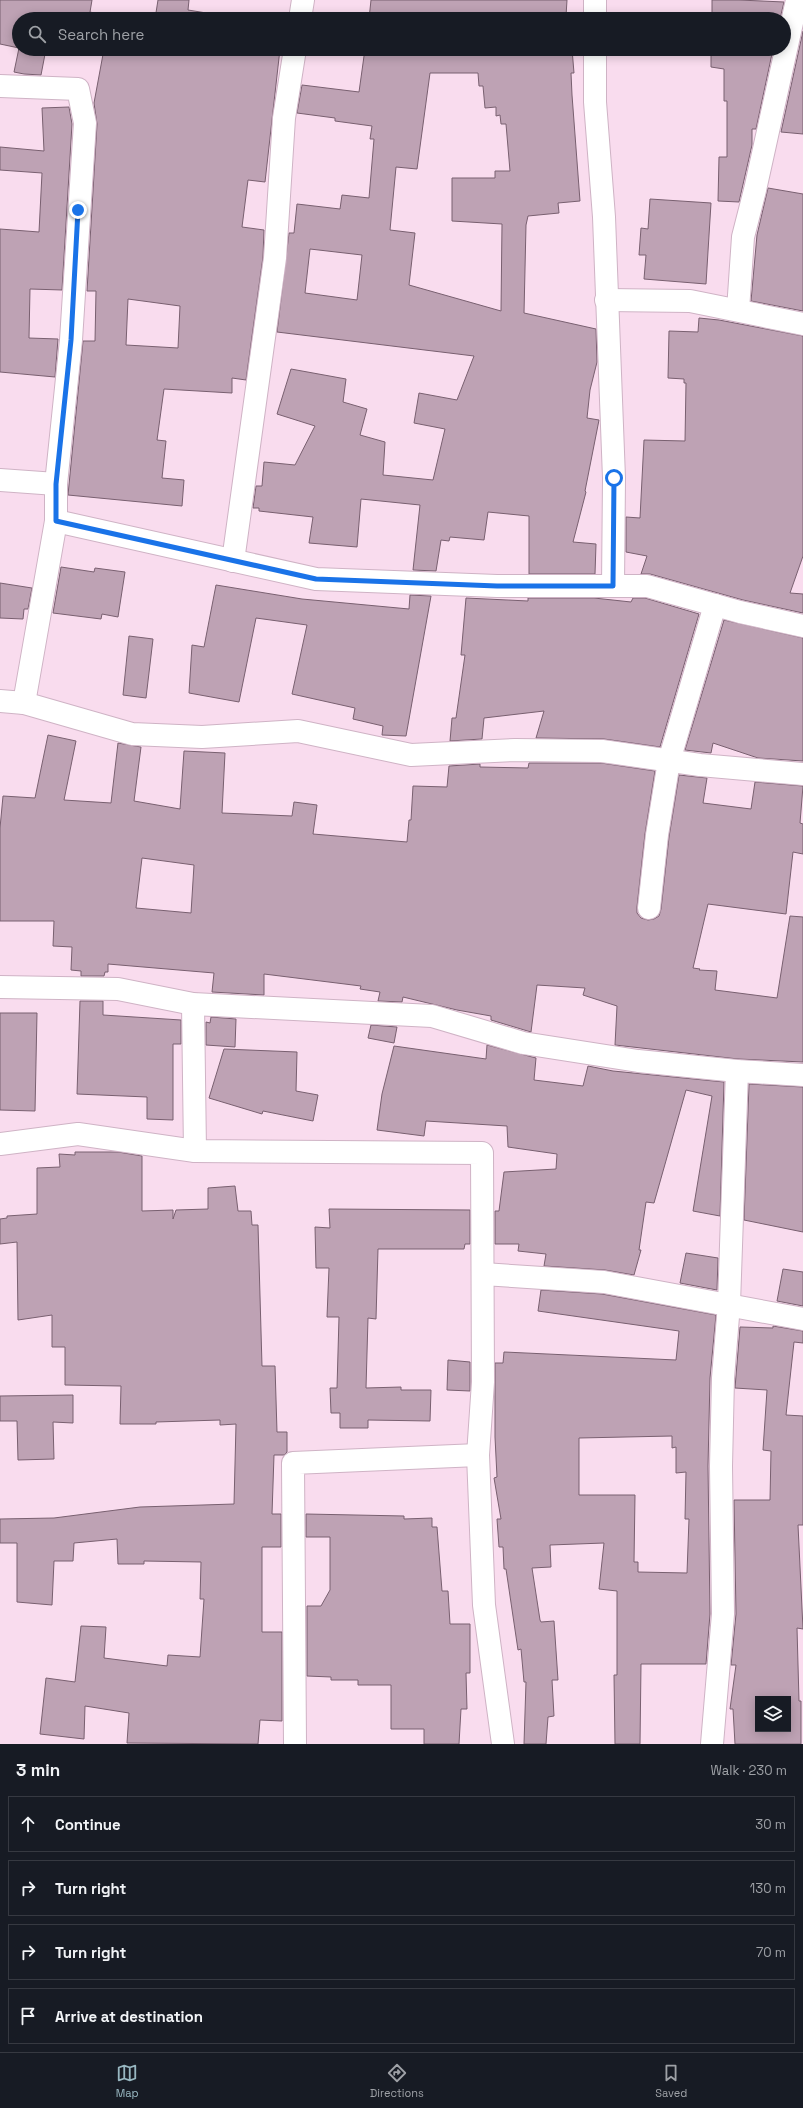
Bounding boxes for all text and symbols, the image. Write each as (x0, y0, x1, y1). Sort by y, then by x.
search box (12, 12, 791, 56)
icon: search (26, 23, 48, 45)
text: Search here (58, 25, 144, 44)
route end (69, 201, 87, 219)
route start (605, 469, 623, 487)
map controls (755, 1696, 791, 1732)
button: layers (755, 1696, 791, 1732)
text: 3 min (16, 1759, 60, 1781)
text: Walk · 230 m (710, 1762, 787, 1779)
icon: ahead (17, 1813, 39, 1835)
text: Continue (55, 1815, 121, 1834)
text: 30 m (755, 1816, 786, 1833)
icon: right (17, 1877, 39, 1899)
text: Turn right (55, 1879, 126, 1898)
text: 130 m (750, 1880, 786, 1897)
icon: right (17, 1941, 39, 1963)
text: Turn right (55, 1943, 126, 1962)
text: 70 m (756, 1944, 786, 1961)
icon: arrive (17, 2005, 39, 2027)
text: Arrive at destination (55, 2007, 203, 2026)
tab: Map (116, 2062, 139, 2100)
tab: Directions (370, 2062, 424, 2100)
tab: Saved (655, 2062, 687, 2100)

